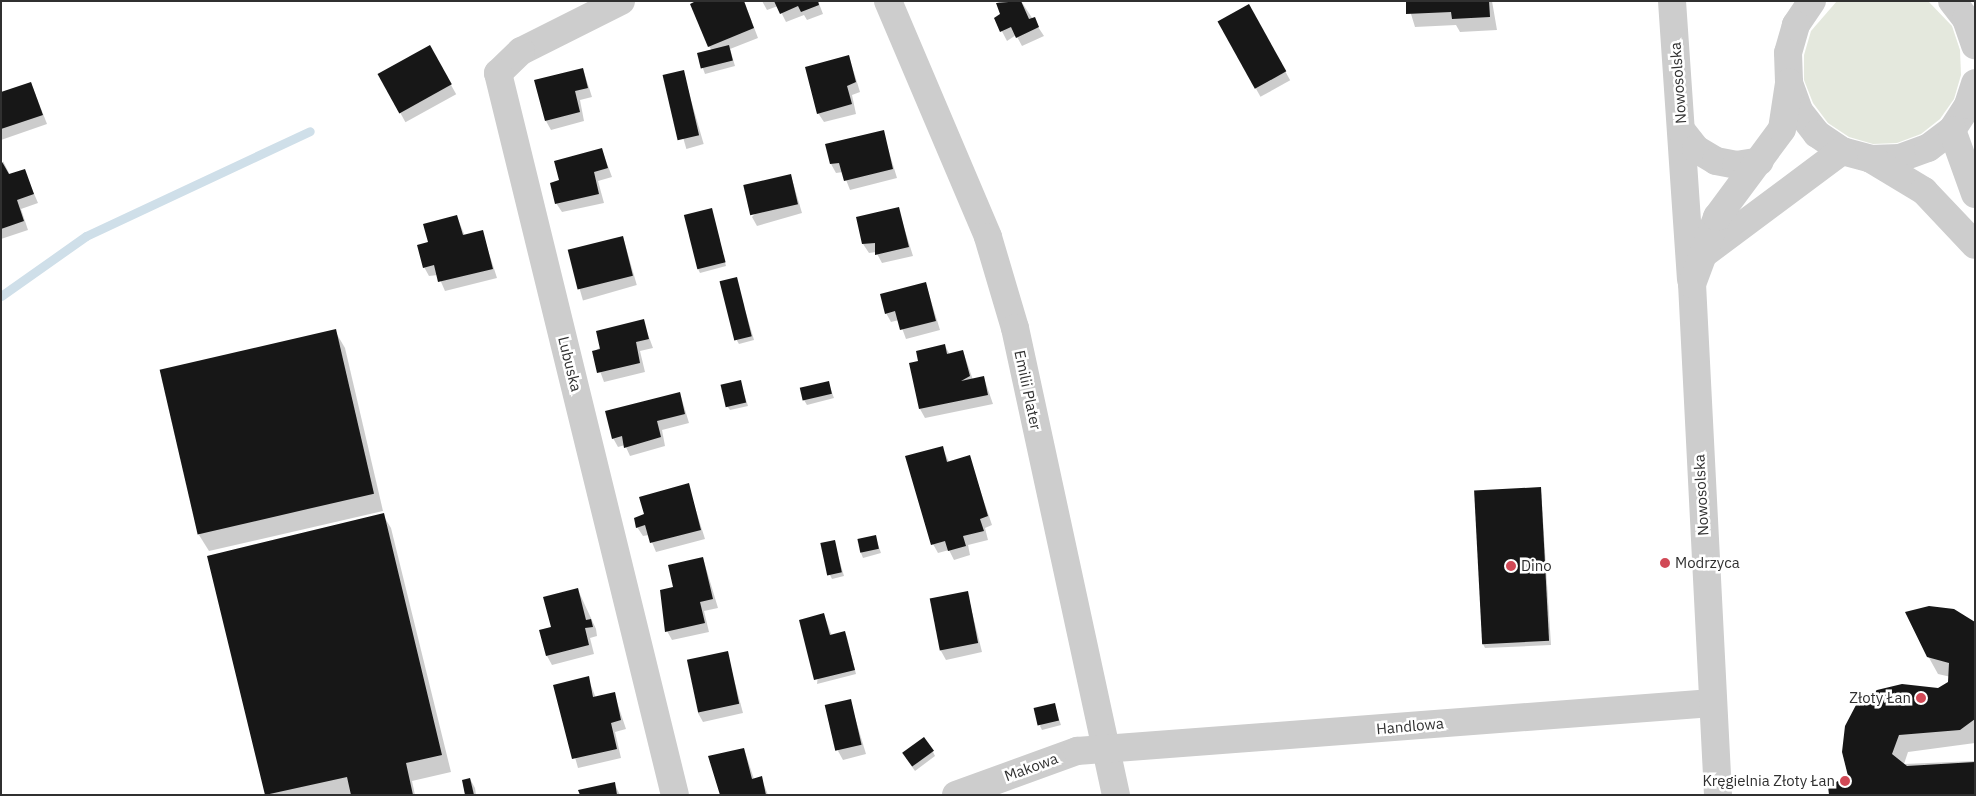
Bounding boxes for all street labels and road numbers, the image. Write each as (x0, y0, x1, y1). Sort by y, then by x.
street label: Nowosolska (1666, 42, 1690, 124)
street label: Lubuska (554, 335, 586, 393)
street label: Emilii Plater (1011, 349, 1045, 431)
street label: Nowosolska (1690, 454, 1712, 536)
street label: Handlowa (1376, 714, 1444, 738)
street label: Makowa (1002, 749, 1060, 785)

